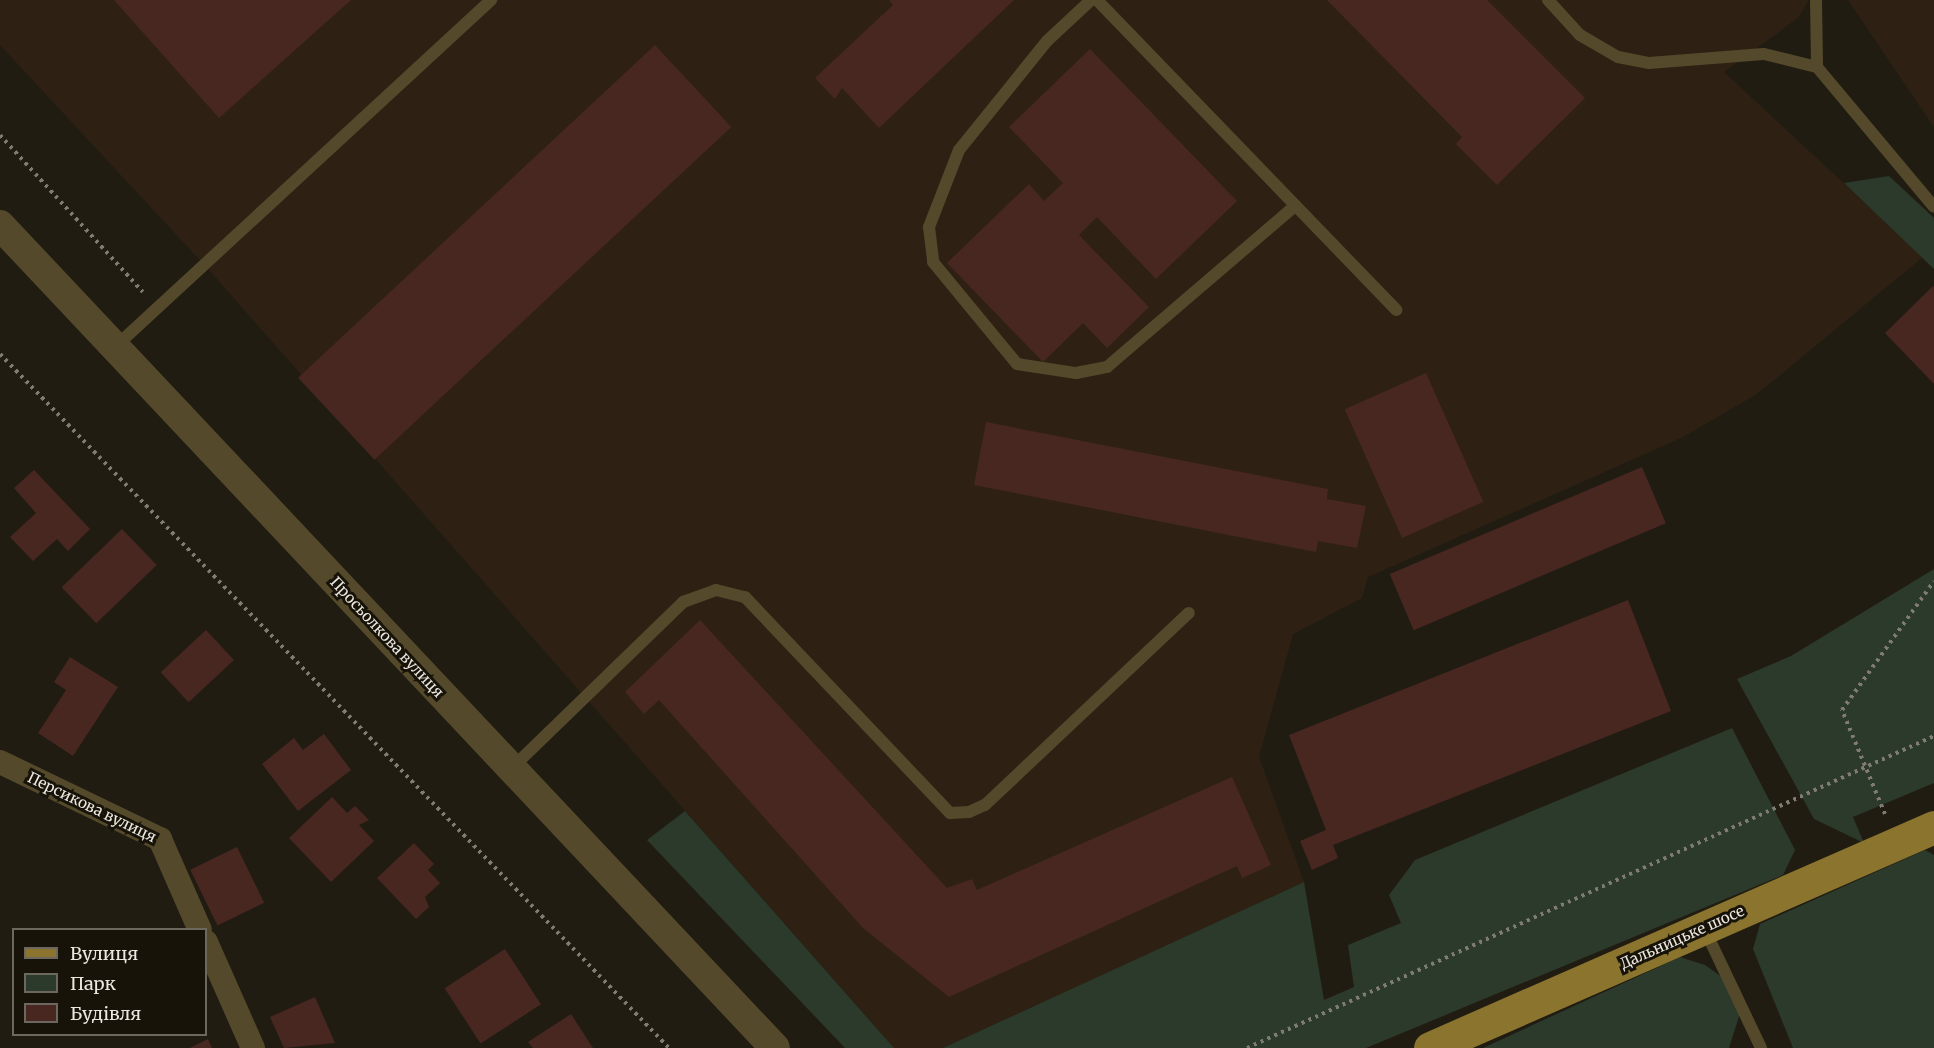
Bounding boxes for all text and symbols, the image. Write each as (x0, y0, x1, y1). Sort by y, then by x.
street label: Просьолкова вулиця (326, 573, 448, 701)
street label: Персикова вулиця (25, 768, 159, 846)
street label: Дальницьке шосе (1617, 902, 1747, 972)
legend (12, 928, 207, 1036)
text: Вулиця (70, 942, 138, 965)
text: Парк (70, 972, 116, 995)
text: Будівля (70, 1002, 141, 1025)

